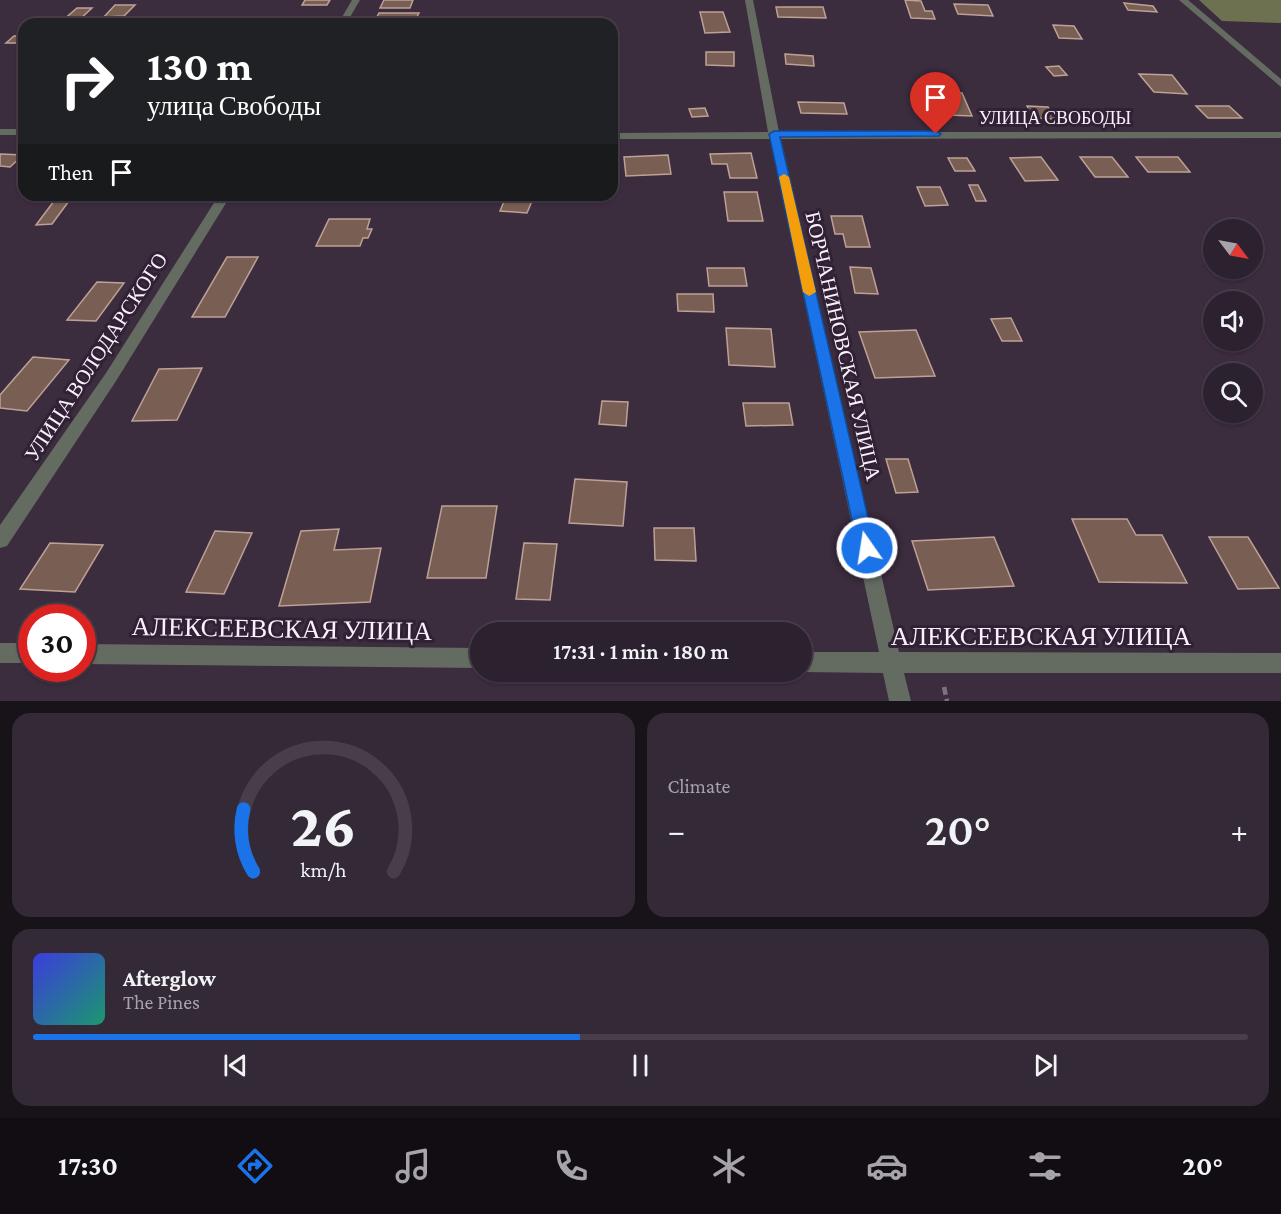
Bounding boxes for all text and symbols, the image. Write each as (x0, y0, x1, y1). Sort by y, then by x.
icon: right (48, 42, 126, 120)
text: 130 m (147, 42, 252, 89)
pin (910, 72, 961, 134)
icon: arrive (919, 81, 952, 114)
text: улица Свободы (147, 91, 321, 121)
street label: УЛИЦА СВОБОДЫ (979, 108, 1132, 128)
icon: arrive (105, 156, 138, 189)
text: Then (48, 160, 93, 185)
street label: БОРЧАНИНОВСКАЯ УЛИЦА (800, 209, 886, 484)
north arrow (1203, 219, 1263, 279)
map controls (1203, 219, 1263, 423)
street label: УЛИЦА ВОЛОДАРСКОГО (20, 248, 172, 466)
button: sound (1203, 291, 1263, 351)
button: search (1203, 363, 1263, 423)
position arrow (835, 516, 899, 580)
speed limit sign: 30 (18, 604, 96, 682)
street label: АЛЕКСЕЕВСКАЯ УЛИЦА (131, 612, 433, 646)
street label: АЛЕКСЕЕВСКАЯ УЛИЦА (891, 622, 1191, 651)
text: 17:31 · 1 min · 180 m (553, 639, 729, 664)
text: Climate (668, 775, 730, 797)
text: 26 (290, 790, 356, 859)
text: 20° (925, 805, 991, 855)
text: − (668, 812, 685, 849)
text: + (1231, 812, 1248, 849)
text: km/h (300, 858, 347, 882)
text: Afterglow (123, 966, 216, 991)
text: The Pines (123, 991, 200, 1013)
icon: previous (219, 1049, 252, 1082)
icon: pause (624, 1049, 657, 1082)
icon: next (1029, 1049, 1062, 1082)
icon: directions (234, 1145, 276, 1187)
icon: music (392, 1145, 434, 1187)
icon: phone (550, 1145, 592, 1187)
icon: climate (708, 1145, 750, 1187)
icon: car (866, 1145, 908, 1187)
icon: filters (1024, 1145, 1066, 1187)
text: 17:30 (58, 1151, 118, 1181)
text: 20° (1182, 1151, 1223, 1181)

